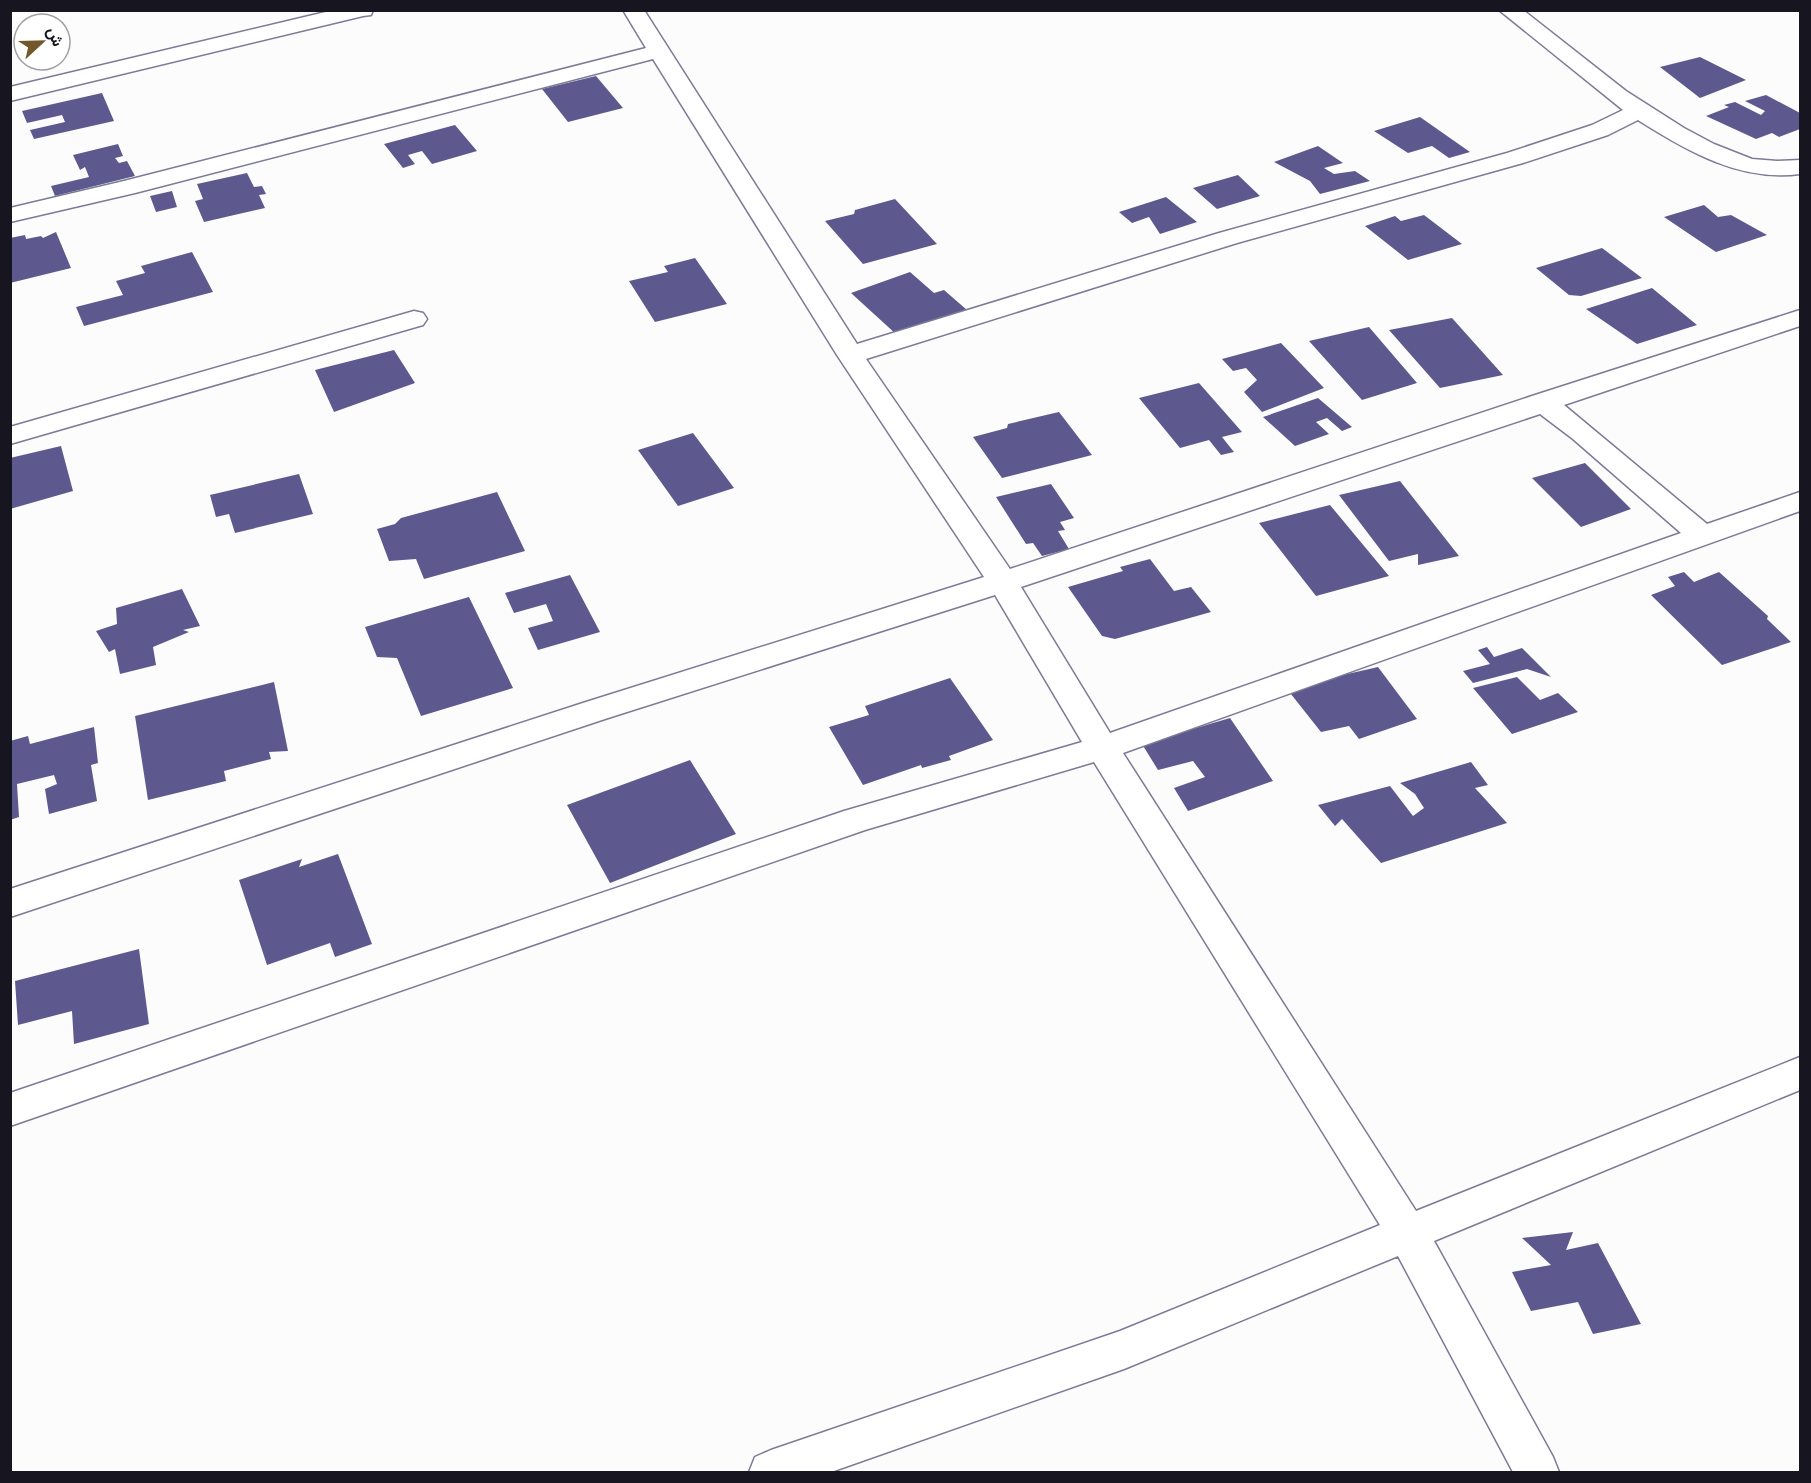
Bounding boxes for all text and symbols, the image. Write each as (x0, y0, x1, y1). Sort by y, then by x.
north arrow (12, 12, 72, 72)
text: ش (43, 24, 68, 49)

